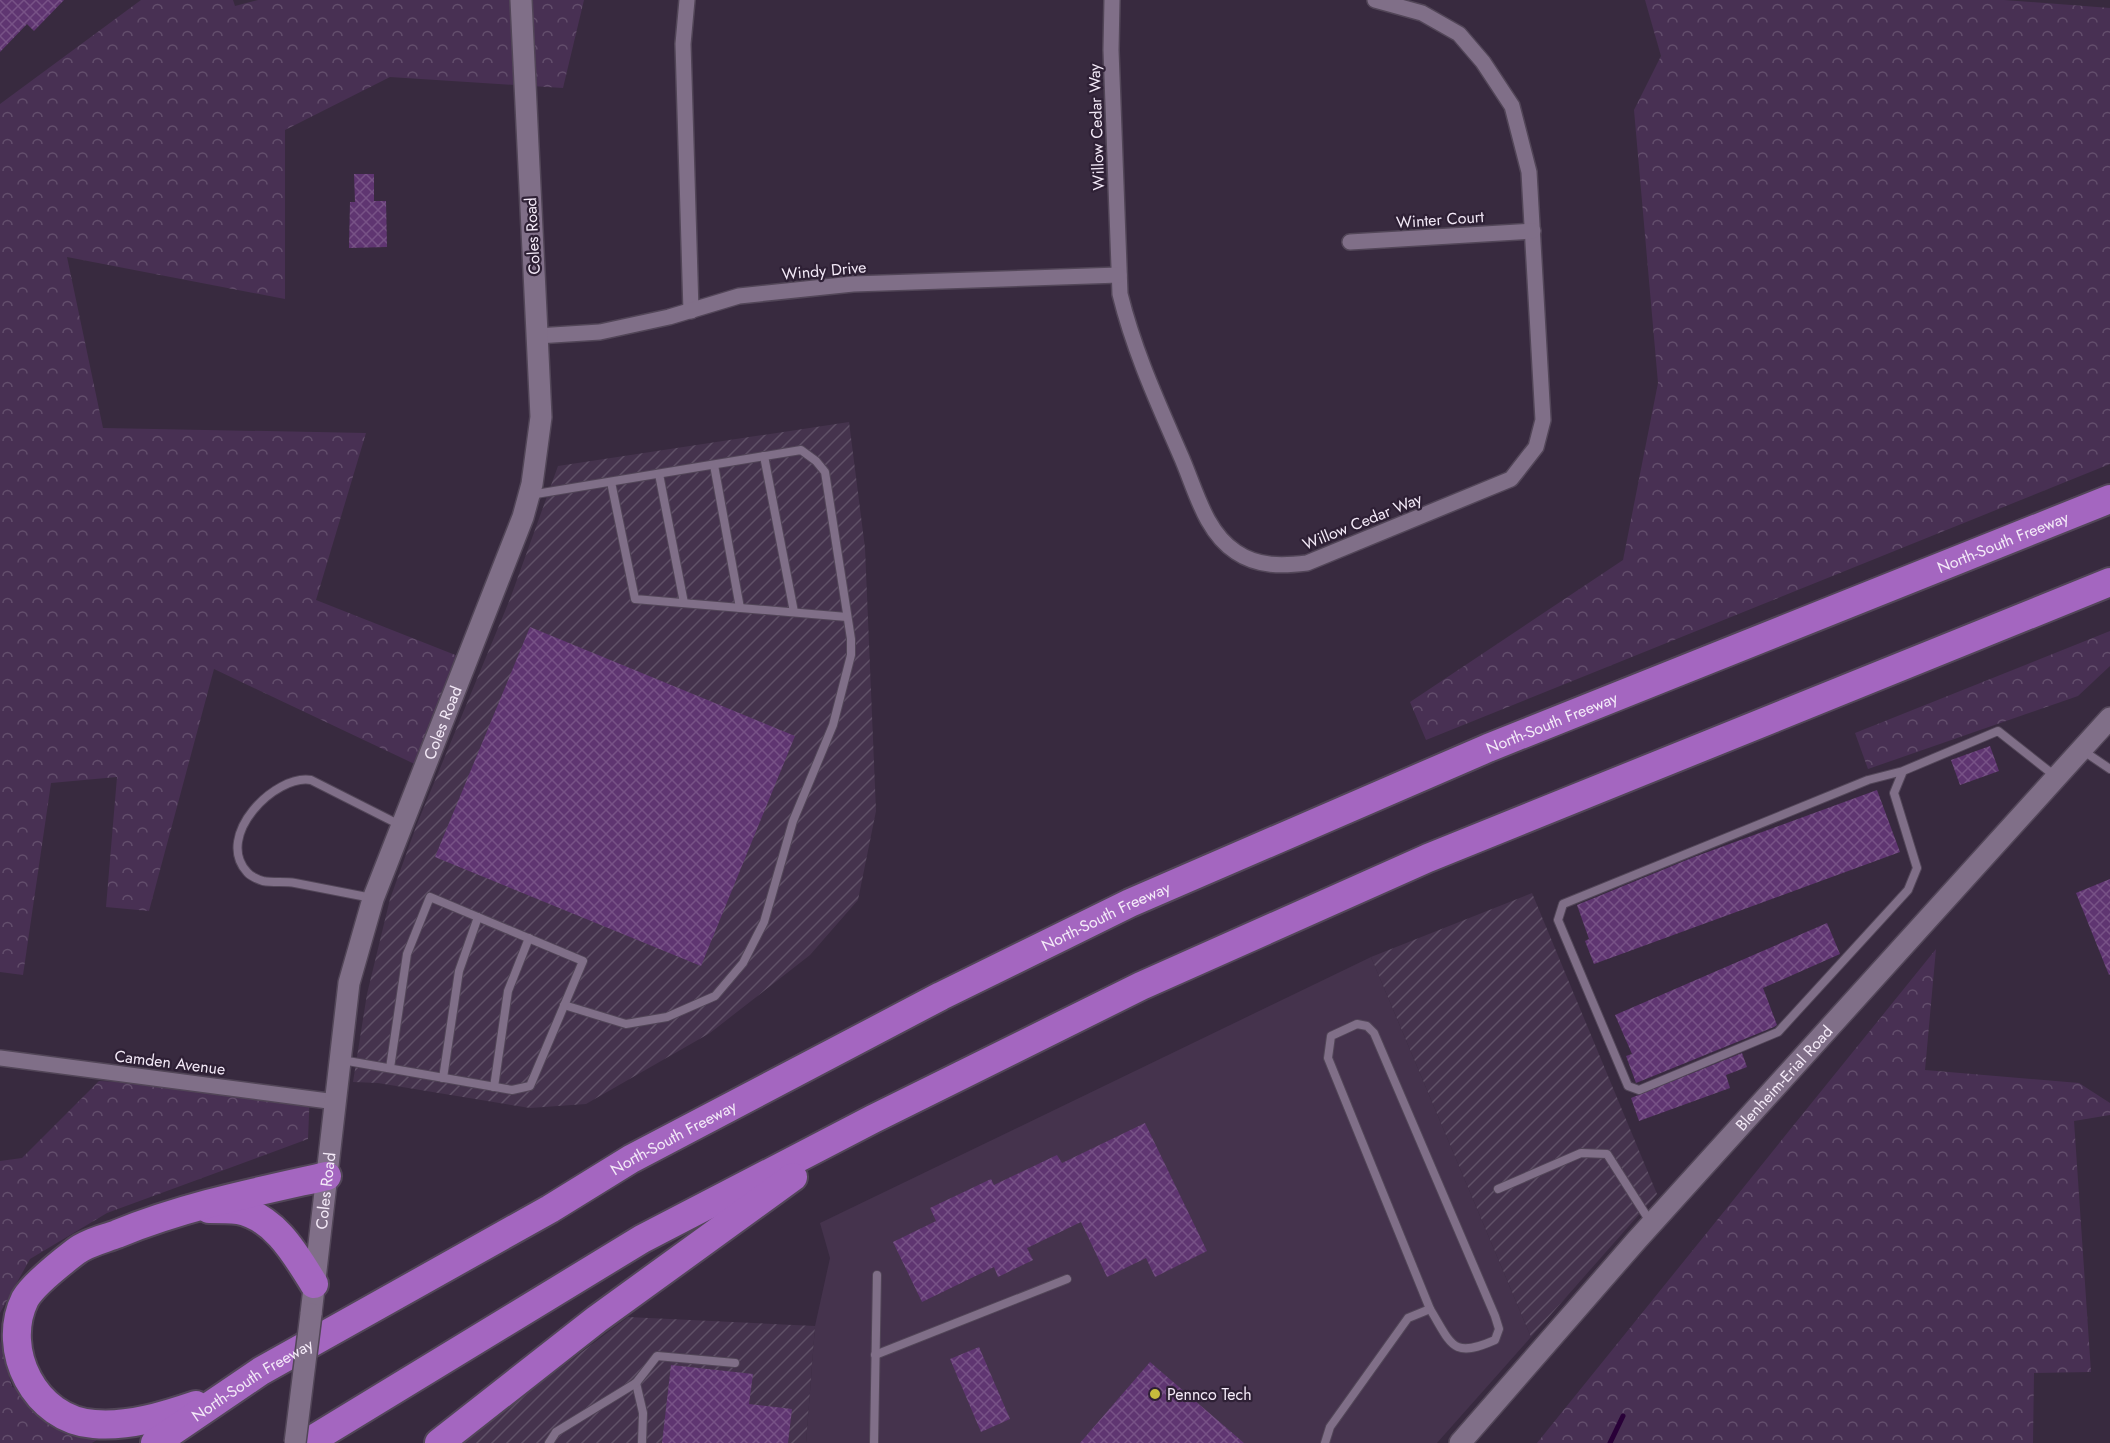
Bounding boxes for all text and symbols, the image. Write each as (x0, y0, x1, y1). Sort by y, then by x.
street label: Willow Cedar Way (1083, 62, 1110, 191)
street label: Coles Road (519, 197, 546, 275)
street label: Winter Court (1395, 205, 1485, 234)
street label: Windy Drive (781, 255, 867, 286)
street label: Willow Cedar Way (1299, 487, 1426, 556)
street label: North-South Freeway (1934, 505, 2073, 579)
street label: Coles Road (418, 683, 468, 763)
street label: North-South Freeway (1482, 686, 1622, 760)
street label: North-South Freeway (1038, 876, 1175, 957)
street label: Blenheim-Erial Road (1730, 1020, 1838, 1136)
street label: Camden Avenue (113, 1044, 227, 1081)
street label: North-South Freeway (606, 1094, 741, 1181)
street label: Coles Road (310, 1151, 341, 1231)
street label: North-South Freeway (187, 1333, 318, 1427)
place label: Pennco Tech (1167, 1383, 1252, 1406)
marker: Pennco Tech (1148, 1387, 1162, 1401)

